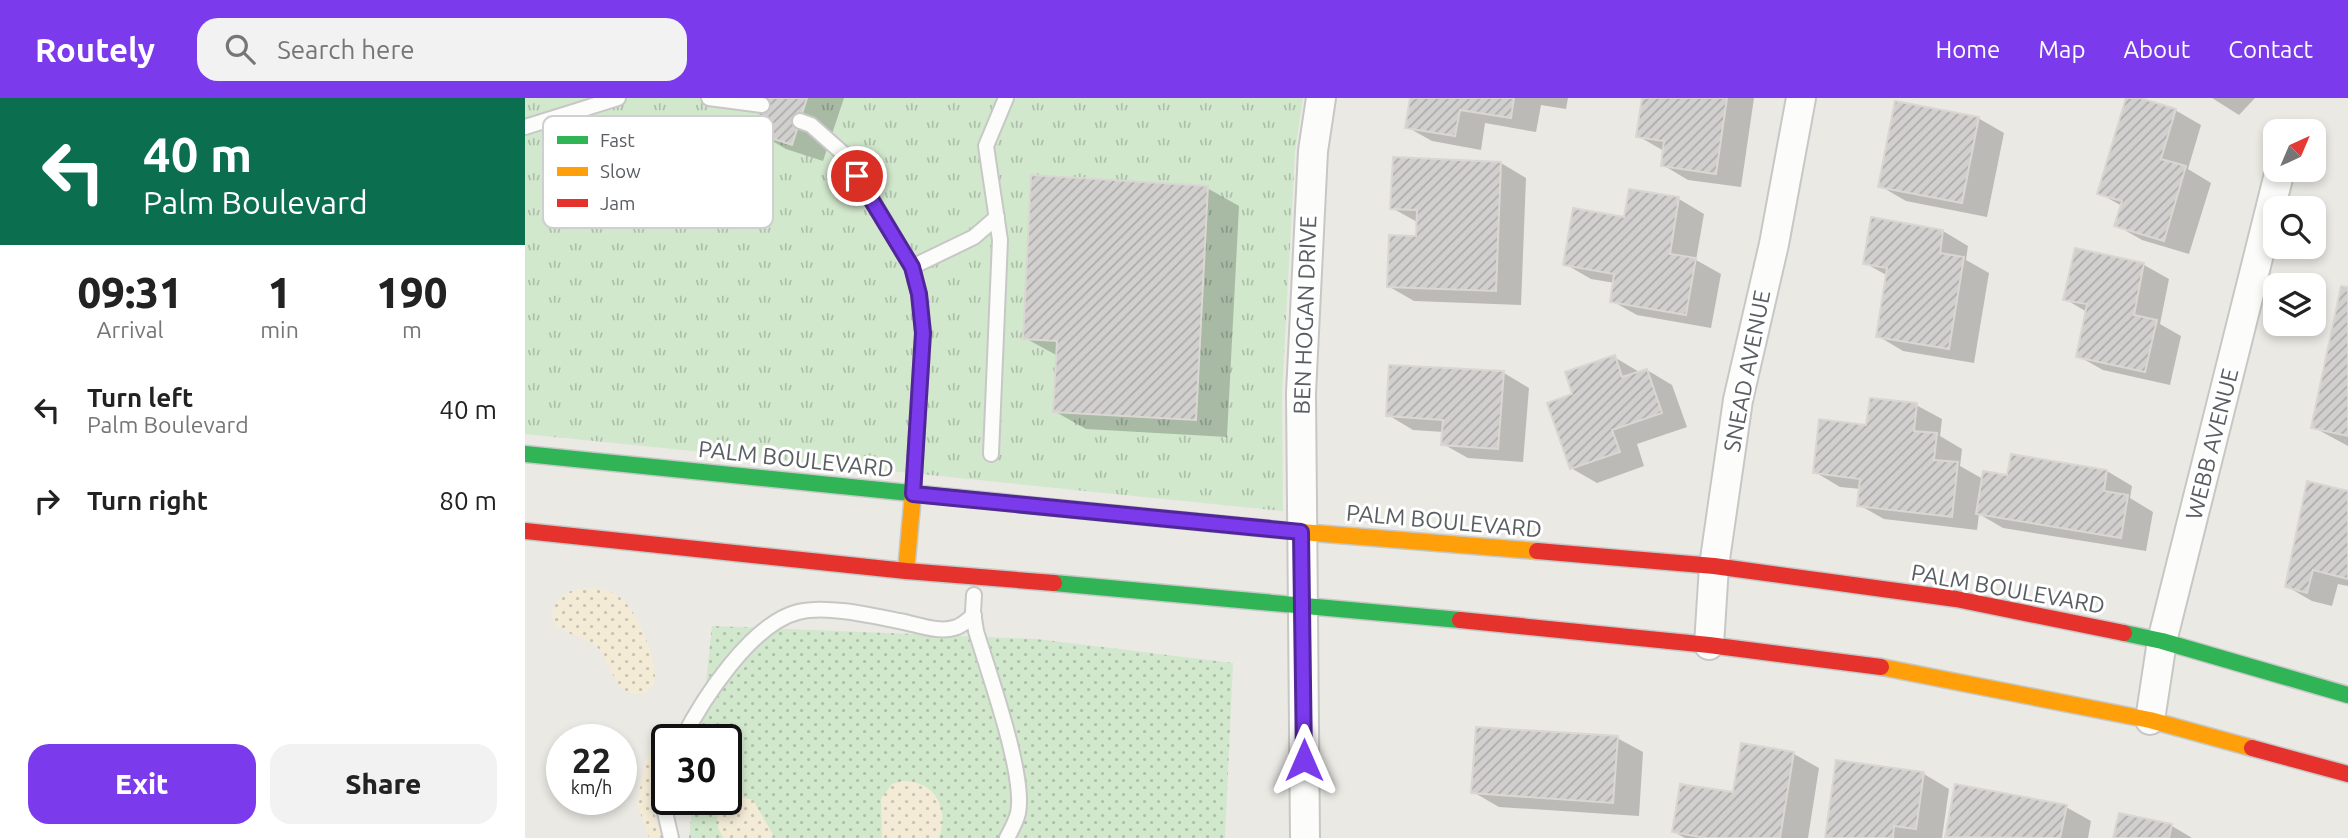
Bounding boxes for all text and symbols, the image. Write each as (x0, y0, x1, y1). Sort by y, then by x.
search box (197, 18, 687, 81)
icon: search (221, 30, 259, 68)
text: Routely (35, 31, 155, 68)
text: Search here (277, 35, 415, 64)
text: Home (1935, 36, 2000, 63)
text: Map (2038, 36, 2085, 63)
text: About (2123, 36, 2190, 63)
text: Contact (2228, 36, 2313, 63)
legend (543, 116, 773, 228)
north arrow (2263, 119, 2326, 182)
map controls (2263, 119, 2326, 336)
icon: left (28, 126, 119, 217)
text: 40 m (143, 126, 252, 181)
text: Fast (600, 129, 635, 151)
pin (827, 146, 887, 206)
icon: arrive (838, 157, 876, 195)
text: Slow (600, 160, 641, 182)
text: Palm Boulevard (143, 184, 368, 220)
text: Jam (600, 192, 636, 214)
button: search (2263, 196, 2326, 259)
street label: BEN HOGAN DRIVE (1289, 215, 1320, 415)
text: 09:31 (78, 269, 183, 316)
text: 1 (268, 269, 291, 316)
text: 190 (376, 269, 447, 316)
button: layers (2263, 273, 2326, 336)
street label: SNEAD AVENUE (1719, 288, 1774, 454)
text: Arrival (97, 317, 164, 342)
text: min (260, 317, 299, 342)
text: m (402, 317, 422, 342)
street label: WEBB AVENUE (2181, 366, 2242, 522)
text: Turn left (87, 383, 193, 412)
icon: left (28, 391, 66, 429)
text: 40 m (439, 395, 497, 424)
text: Palm Boulevard (87, 412, 249, 437)
street label: PALM BOULEVARD (697, 436, 895, 481)
icon: right (28, 482, 66, 520)
text: Turn right (87, 486, 208, 515)
text: 80 m (439, 486, 497, 515)
street label: PALM BOULEVARD (1345, 499, 1543, 542)
street label: PALM BOULEVARD (1909, 559, 2107, 618)
position arrow (1267, 723, 1341, 797)
speed limit sign: 30 (651, 724, 742, 815)
text: 22 (572, 740, 611, 780)
button: Exit (28, 744, 256, 824)
button: Share (270, 744, 497, 824)
text: km/h (571, 777, 612, 797)

